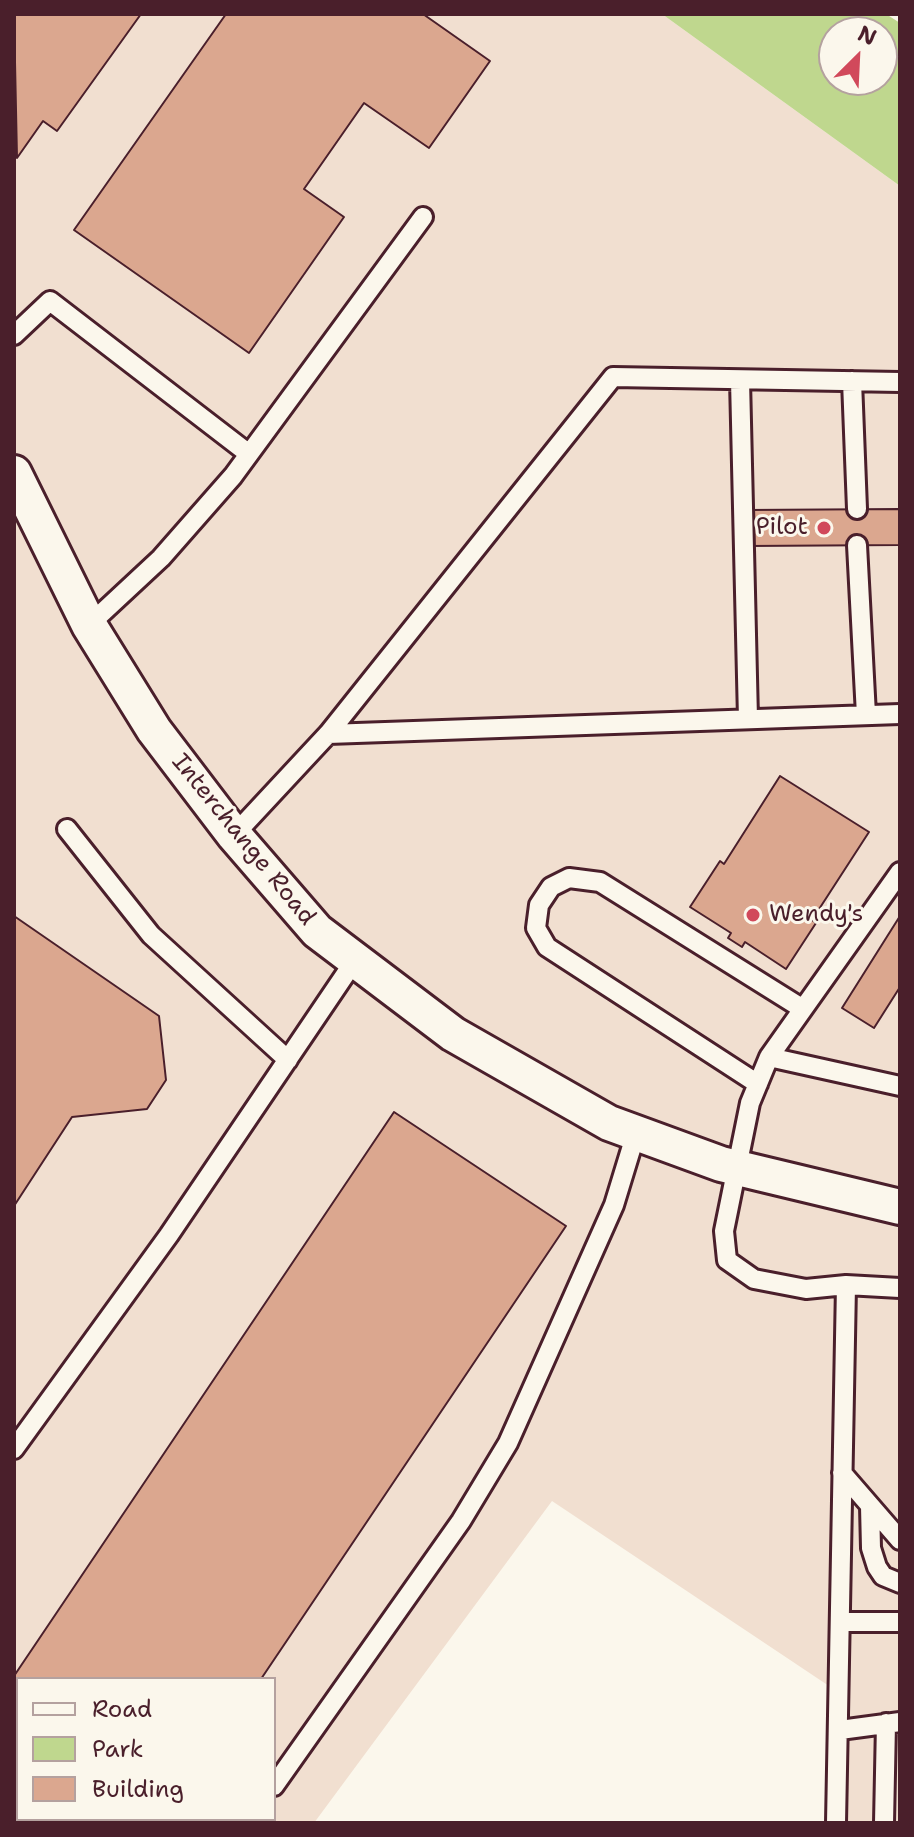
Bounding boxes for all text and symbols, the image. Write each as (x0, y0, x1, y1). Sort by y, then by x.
north arrow (818, 16, 898, 96)
text: N (853, 19, 881, 52)
place label: Pilot (756, 514, 808, 542)
marker: Pilot (815, 519, 833, 537)
street label: Interchange Road (165, 748, 321, 932)
place label: Wendy's (769, 901, 863, 929)
marker: Wendy's (744, 906, 762, 924)
legend (16, 1677, 276, 1821)
text: Road (92, 1693, 152, 1725)
text: Park (92, 1733, 144, 1765)
text: Building (92, 1773, 184, 1805)

